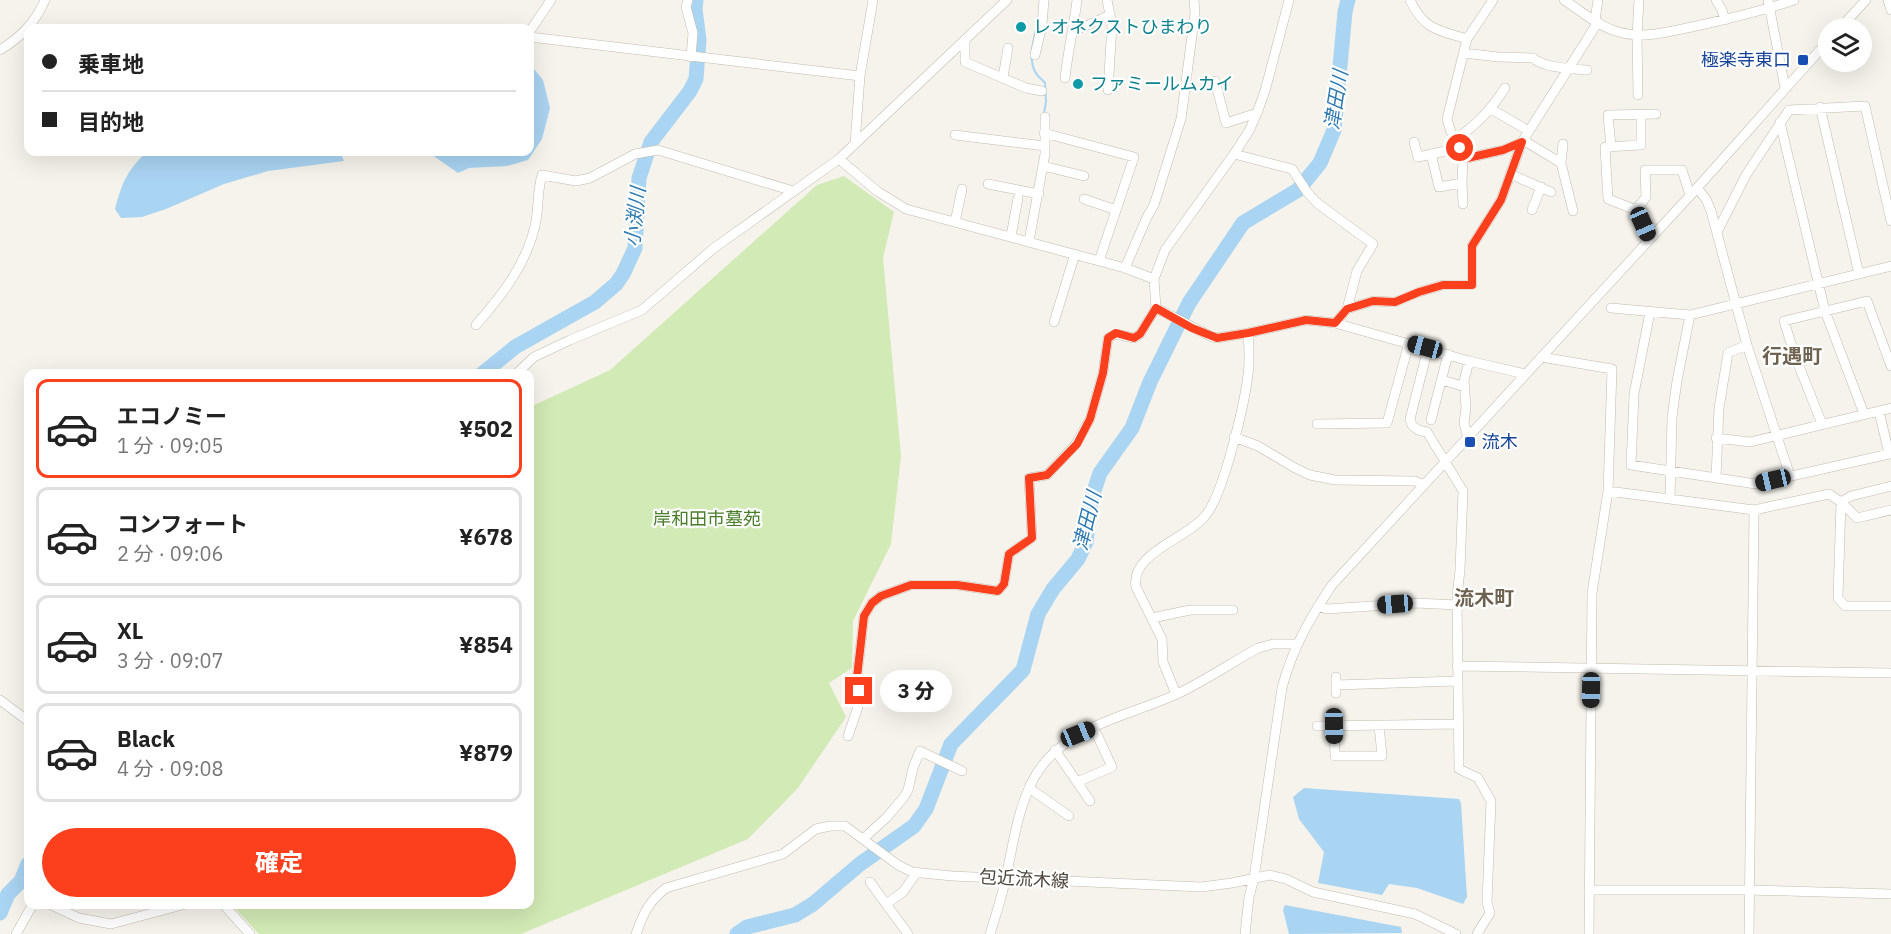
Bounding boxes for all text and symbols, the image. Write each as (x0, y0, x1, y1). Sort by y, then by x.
place label: レオネクストひまわり (1033, 15, 1212, 38)
map controls (1818, 18, 1872, 72)
button: layers (1818, 18, 1872, 72)
marker: レオネクストひまわり (1014, 20, 1028, 34)
place label: 極楽寺東口 (1701, 48, 1791, 71)
text: 乗車地 (78, 49, 144, 78)
marker: 極楽寺東口 (1796, 53, 1810, 67)
water label: 津田川 (1317, 66, 1354, 132)
place label: ファミールムカイ (1090, 72, 1234, 95)
marker: ファミールムカイ (1071, 77, 1085, 91)
text: 目的地 (78, 107, 144, 136)
route start (1446, 134, 1473, 161)
water label: 小渕川 (618, 184, 651, 248)
car (1627, 204, 1659, 244)
car (1405, 334, 1445, 360)
district label: 行遇町 (1762, 342, 1822, 369)
text: エコノミー (117, 401, 227, 430)
icon: car (45, 402, 99, 456)
text: ¥502 (459, 414, 513, 443)
place label: 流木 (1482, 430, 1518, 453)
text: 1 分 · 09:05 (117, 432, 224, 459)
marker: 流木 (1463, 435, 1477, 449)
car (1753, 467, 1793, 493)
water label: 津田川 (1066, 487, 1107, 553)
park label: 岸和田市墓苑 (653, 507, 761, 530)
text: コンフォート (117, 509, 248, 538)
icon: car (45, 510, 99, 564)
text: ¥678 (459, 522, 513, 551)
text: 2 分 · 09:06 (117, 540, 224, 567)
district label: 流木町 (1454, 584, 1514, 611)
car (1376, 594, 1414, 614)
text: XL (117, 616, 143, 645)
icon: car (45, 618, 99, 672)
text: ¥854 (459, 630, 513, 659)
text: 3 分 · 09:07 (117, 647, 224, 674)
callout: 3 分 (880, 670, 952, 712)
car (1582, 672, 1600, 708)
route end (845, 677, 872, 704)
text: 3 分 (898, 677, 934, 704)
car (1325, 708, 1343, 744)
car (1058, 719, 1098, 749)
text: Black (117, 724, 175, 753)
icon: car (45, 726, 99, 780)
text: ¥879 (459, 738, 513, 767)
text: 4 分 · 09:08 (117, 755, 224, 782)
button: 確定 (42, 828, 516, 897)
street label: 包近流木線 (978, 865, 1070, 892)

